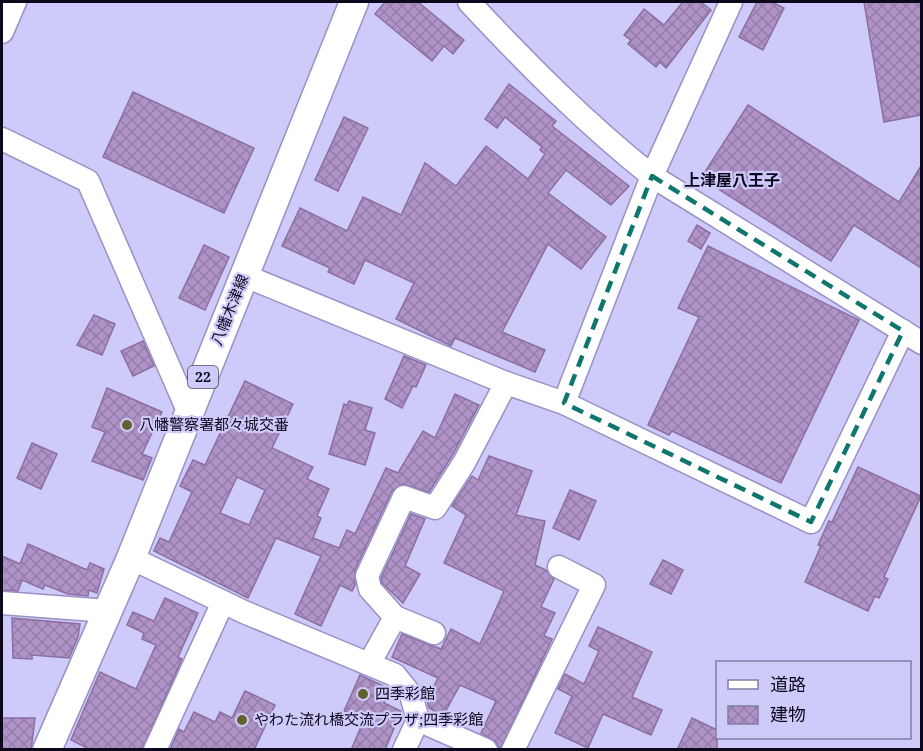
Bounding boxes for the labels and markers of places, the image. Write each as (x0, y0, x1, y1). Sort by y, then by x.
place label: 八幡警察署都々城交番 (139, 414, 289, 434)
marker: 八幡警察署都々城交番 (120, 418, 134, 432)
place label: 四季彩館 (375, 683, 435, 703)
marker: 四季彩館 (356, 687, 370, 701)
place label: やわた流れ橋交流プラザ;四季彩館 (254, 709, 483, 729)
marker: やわた流れ橋交流プラザ;四季彩館 (235, 713, 249, 727)

